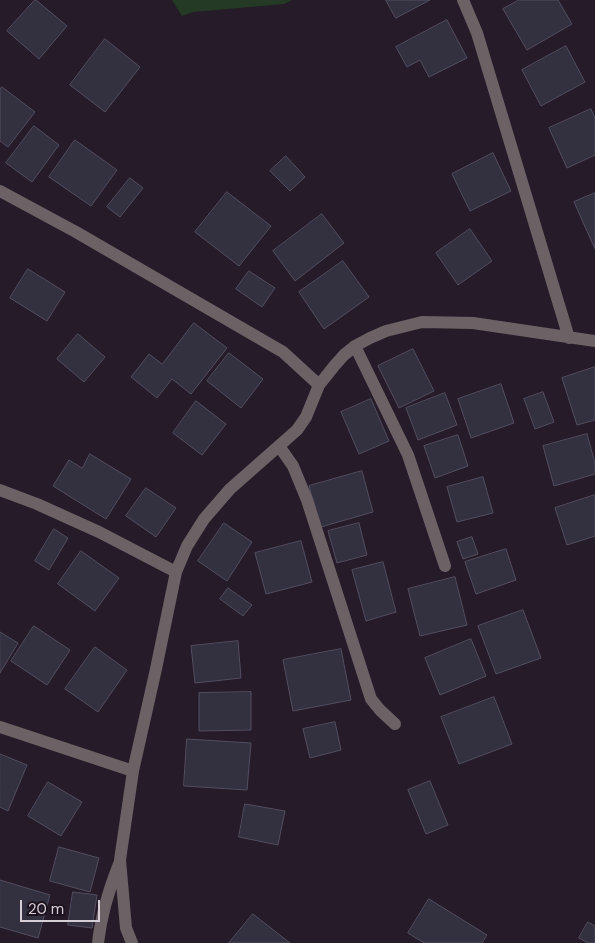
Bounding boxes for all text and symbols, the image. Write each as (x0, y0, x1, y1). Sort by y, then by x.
scale bar (22, 890, 102, 922)
text: 20 m (28, 899, 64, 919)

